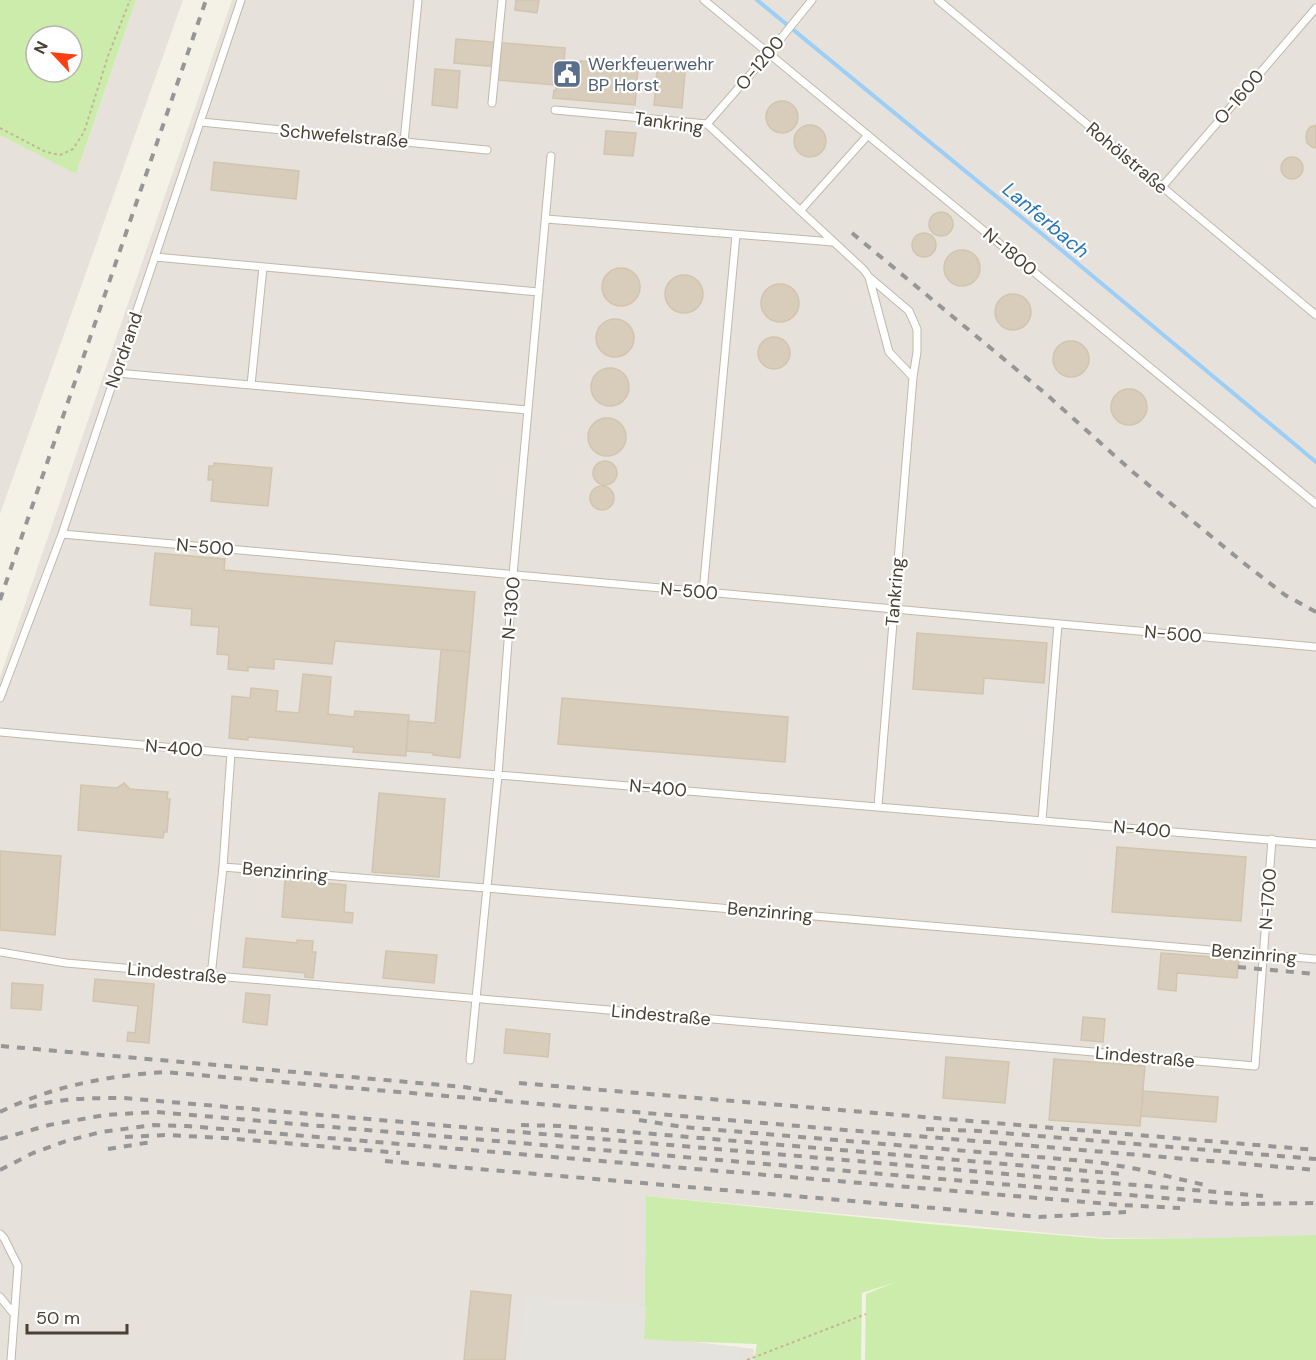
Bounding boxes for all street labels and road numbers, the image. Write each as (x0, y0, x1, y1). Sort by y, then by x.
street label: O-1200 (730, 31, 790, 95)
street label: O-1600 (1209, 65, 1269, 129)
street label: Tankring (633, 106, 705, 140)
street label: Rohölstraße (1081, 117, 1173, 199)
street label: Schwefelstraße (279, 118, 409, 154)
street label: N-1800 (978, 222, 1042, 282)
street label: Nordrand (100, 309, 148, 391)
street label: N-500 (175, 533, 235, 561)
street label: Tankring (880, 556, 910, 628)
street label: N-1300 (496, 576, 526, 640)
street label: N-500 (659, 577, 719, 605)
street label: N-500 (1143, 620, 1203, 648)
street label: N-400 (144, 734, 204, 762)
street label: N-400 (628, 774, 688, 802)
street label: N-400 (1112, 815, 1172, 843)
street label: Benzinring (241, 856, 329, 888)
street label: N-1700 (1254, 867, 1282, 931)
street label: Benzinring (726, 896, 814, 928)
street label: Benzinring (1210, 938, 1298, 970)
street label: Lindestraße (126, 957, 228, 989)
street label: Lindestraße (610, 999, 712, 1031)
street label: Lindestraße (1094, 1041, 1196, 1073)

